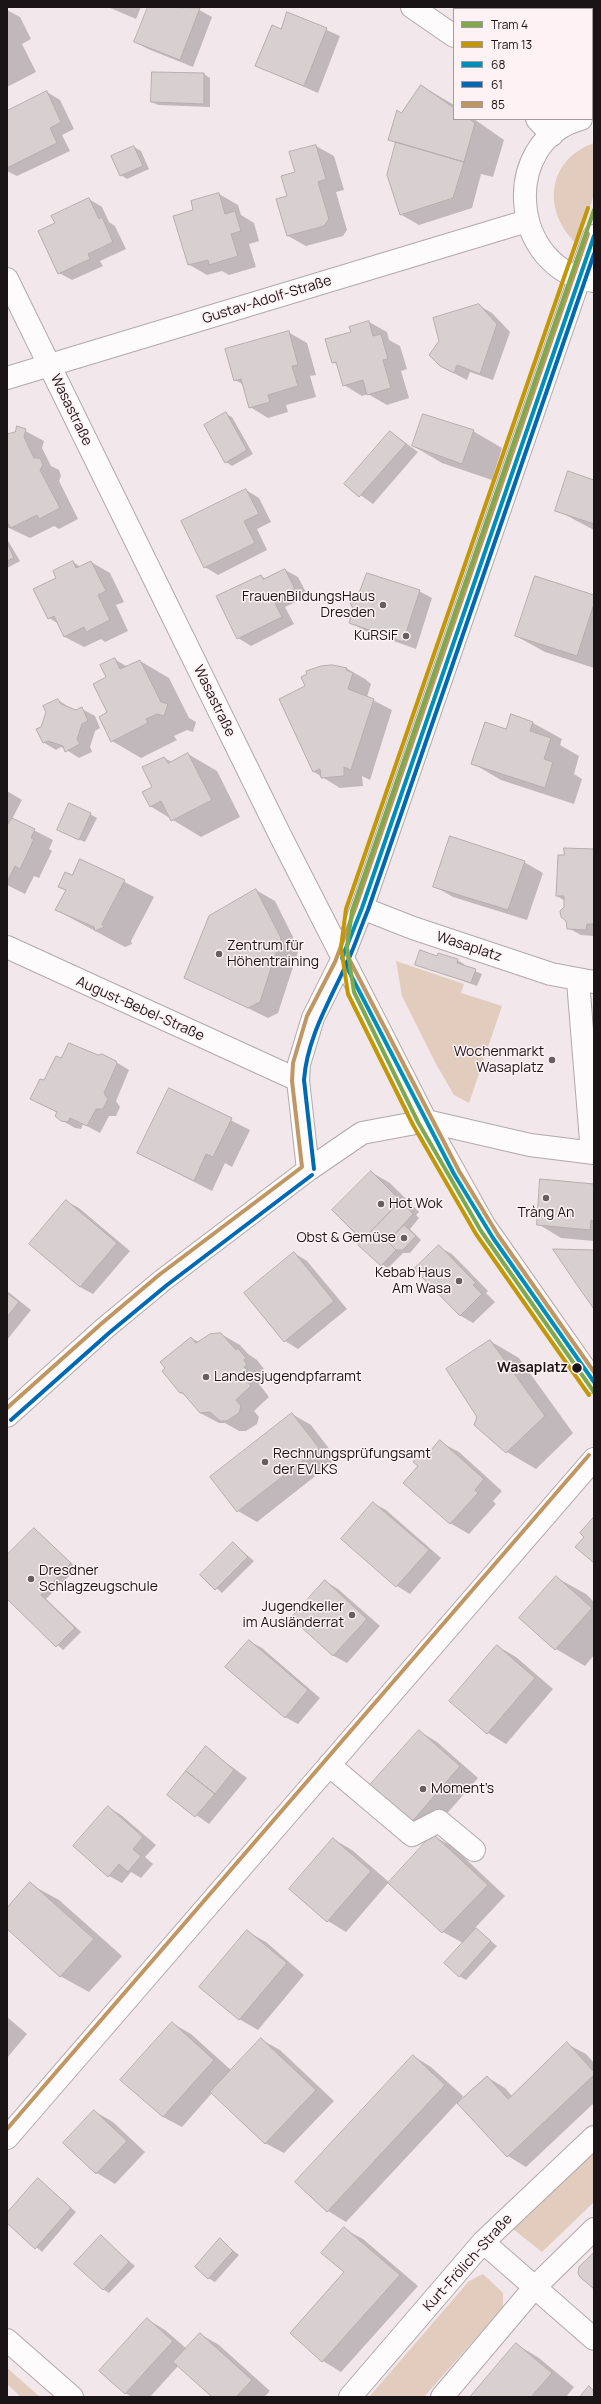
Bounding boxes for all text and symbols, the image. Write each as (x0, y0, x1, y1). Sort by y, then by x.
legend (453, 8, 593, 120)
text: Tram 4 (491, 16, 528, 33)
text: Tram 13 (491, 36, 532, 53)
text: 68 (491, 56, 505, 73)
text: 61 (491, 76, 503, 93)
text: 85 (491, 96, 505, 113)
street label: Gustav-Adolf-Straße (200, 272, 334, 328)
street label: Wasastraße (46, 372, 96, 448)
place label: FrauenBildungsHaus Dresden (242, 589, 375, 622)
marker: FrauenBildungsHaus Dresden (378, 600, 388, 610)
place label: KuRSiF (354, 628, 398, 644)
marker: KuRSiF (401, 631, 411, 641)
street label: Wasastraße (189, 663, 239, 739)
street label: Wasaplatz (434, 929, 504, 965)
place label: Zentrum für Höhentraining (227, 938, 319, 970)
marker: Zentrum für Höhentraining (214, 949, 224, 959)
street label: August-Bebel-Straße (73, 973, 207, 1045)
place label: Wochenmarkt Wasaplatz (454, 1044, 544, 1076)
marker: Wochenmarkt Wasaplatz (547, 1055, 557, 1065)
marker: Tràng An (541, 1193, 551, 1203)
place label: Hot Wok (389, 1196, 443, 1212)
marker: Hot Wok (376, 1199, 386, 1209)
place label: Tràng An (518, 1205, 574, 1221)
place label: Obst & Gemüse (296, 1230, 396, 1246)
marker: Obst & Gemüse (399, 1233, 409, 1243)
place label: Kebab Haus Am Wasa (375, 1265, 451, 1298)
marker: Kebab Haus Am Wasa (454, 1276, 464, 1286)
place label: Wasaplatz (497, 1360, 568, 1376)
marker: Wasaplatz (570, 1361, 584, 1375)
place label: Landesjugendpfarramt (214, 1369, 362, 1385)
marker: Landesjugendpfarramt (201, 1372, 211, 1382)
place label: Rechnungsprüfungsamt der EVLKS (273, 1446, 431, 1478)
marker: Rechnungsprüfungsamt der EVLKS (260, 1457, 270, 1467)
place label: Dresdner Schlagzeugschule (39, 1563, 158, 1596)
marker: Dresdner Schlagzeugschule (26, 1574, 36, 1584)
place label: Jugendkeller im Ausländerrat (243, 1599, 344, 1632)
marker: Jugendkeller im Ausländerrat (347, 1610, 357, 1620)
place label: Moment’s (431, 1781, 494, 1797)
marker: Moment’s (418, 1784, 428, 1794)
street label: Kurt-Frölich-Straße (420, 2211, 516, 2315)

